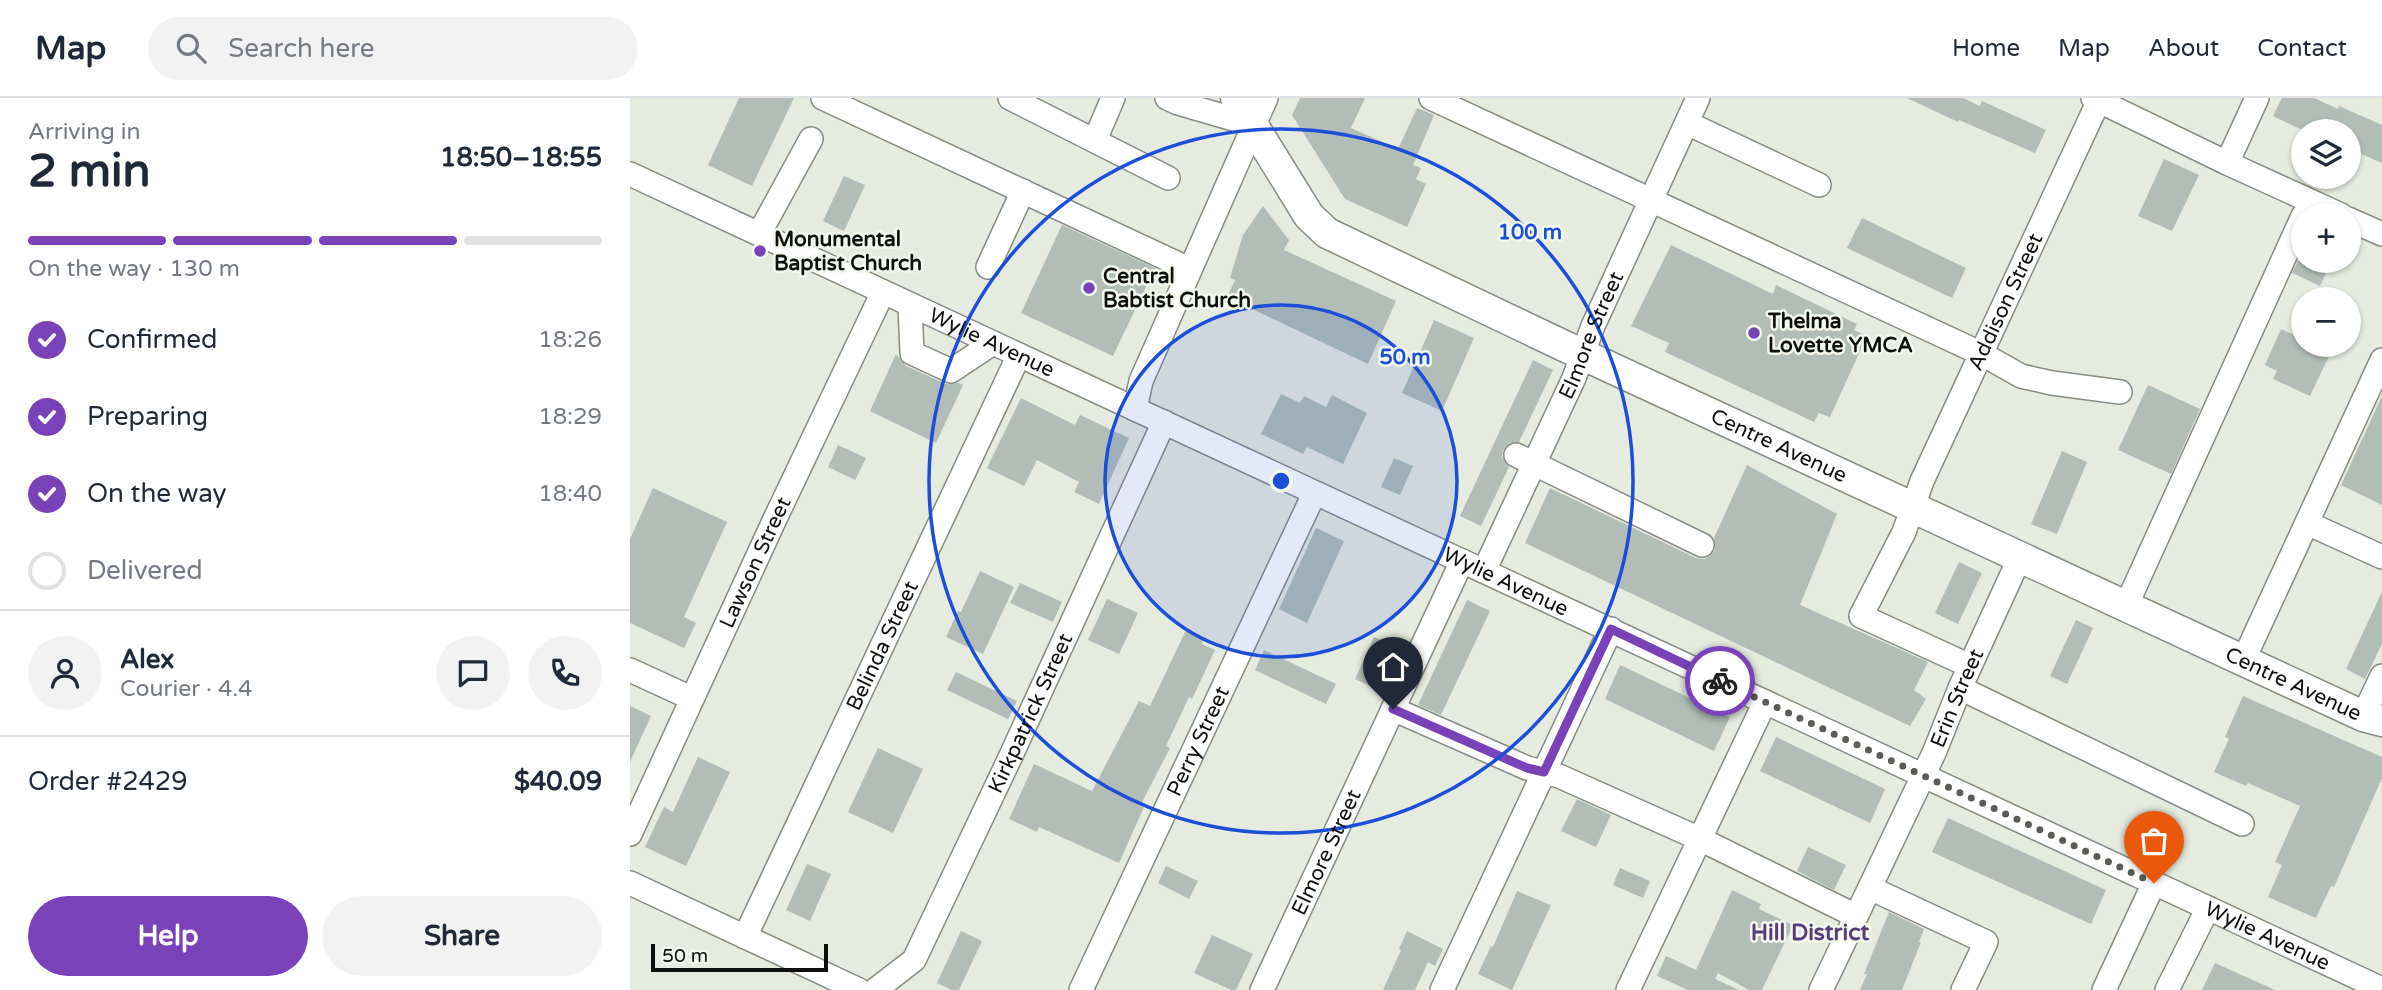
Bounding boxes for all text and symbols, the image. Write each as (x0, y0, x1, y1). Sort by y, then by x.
search box (148, 17, 638, 80)
text: Map (35, 29, 106, 68)
icon: search (172, 29, 210, 67)
text: Search here (228, 33, 374, 64)
text: Home (1952, 34, 2020, 63)
text: Map (2058, 34, 2110, 63)
text: About (2148, 34, 2219, 63)
text: Contact (2257, 34, 2347, 63)
text: Arriving in (28, 118, 141, 146)
map controls (2291, 119, 2361, 357)
button: layers (2291, 119, 2361, 189)
text: 18:50–18:55 (440, 142, 602, 173)
text: 2 min (28, 144, 151, 199)
button: + (2291, 203, 2361, 273)
text: 100 m (1498, 220, 1562, 245)
place label: Monumental Baptist Church (774, 227, 922, 276)
street label: Addison Street (1963, 229, 2048, 375)
marker: Monumental Baptist Church (752, 243, 768, 259)
text: On the way · 130 m (28, 255, 240, 283)
place label: Central Babtist Church (1103, 264, 1251, 313)
street label: Elmore Street (1554, 268, 1629, 403)
marker: Central Babtist Church (1081, 280, 1097, 296)
button: − (2291, 287, 2361, 357)
street label: Wylie Avenue (925, 303, 1058, 383)
place label: Thelma Lovette YMCA (1767, 309, 1913, 358)
icon: check (28, 321, 66, 359)
text: Confirmed (87, 324, 217, 355)
marker: Thelma Lovette YMCA (1746, 325, 1762, 341)
text: 18:26 (538, 326, 602, 354)
text: 50 m (1379, 345, 1431, 370)
icon: check (28, 398, 66, 436)
text: Preparing (87, 401, 208, 432)
text: 18:29 (538, 403, 602, 431)
street label: Centre Avenue (1707, 404, 1851, 488)
centre of rings (1269, 469, 1293, 493)
icon: check (28, 475, 66, 513)
text: On the way (87, 478, 227, 509)
text: 18:40 (538, 480, 602, 508)
street label: Lawson Street (714, 493, 797, 632)
street label: Wylie Avenue (1439, 542, 1572, 622)
text: Delivered (87, 555, 203, 586)
street label: Belinda Street (841, 577, 924, 715)
street label: Kirkpatrick Street (983, 630, 1078, 797)
button: person (28, 636, 102, 710)
button: chat (436, 636, 510, 710)
button: phone (528, 636, 602, 710)
pin (1363, 637, 1423, 709)
street label: Centre Avenue (2221, 642, 2365, 727)
text: Alex (120, 644, 174, 675)
street label: Erin Street (1925, 645, 1989, 751)
courier (1685, 646, 1755, 716)
icon: home (1374, 648, 1412, 686)
icon: bike (1701, 662, 1739, 700)
text: Courier · 4.4 (120, 675, 252, 703)
street label: Perry Street (1162, 682, 1235, 800)
text: Order #2429 (28, 766, 188, 797)
text: $40.09 (514, 766, 602, 797)
street label: Elmore Street (1287, 786, 1367, 919)
pin (2124, 811, 2184, 883)
icon: bag (2135, 822, 2173, 860)
button: Help (28, 896, 308, 976)
button: Share (322, 896, 602, 976)
street label: Wylie Avenue (2201, 896, 2334, 976)
district label: Hill District (1751, 919, 1869, 947)
scale bar (651, 941, 828, 973)
text: 50 m (662, 945, 708, 967)

